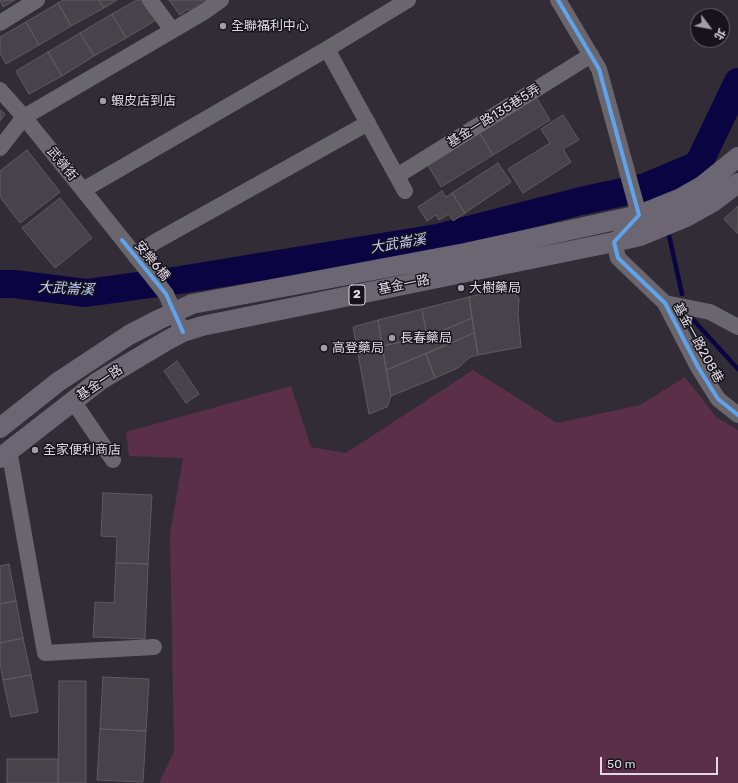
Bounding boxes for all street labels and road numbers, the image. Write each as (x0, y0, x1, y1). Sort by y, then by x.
street label: 基金一路135巷5弄 (445, 81, 543, 151)
street label: 武嶺街 (44, 144, 80, 184)
street label: 安樂6橋 (131, 238, 173, 284)
street label: 基金一路 (377, 272, 431, 298)
road number: 2 (349, 285, 365, 305)
street label: 基金一路208巷 (670, 300, 726, 386)
street label: 基金一路 (74, 362, 126, 404)

